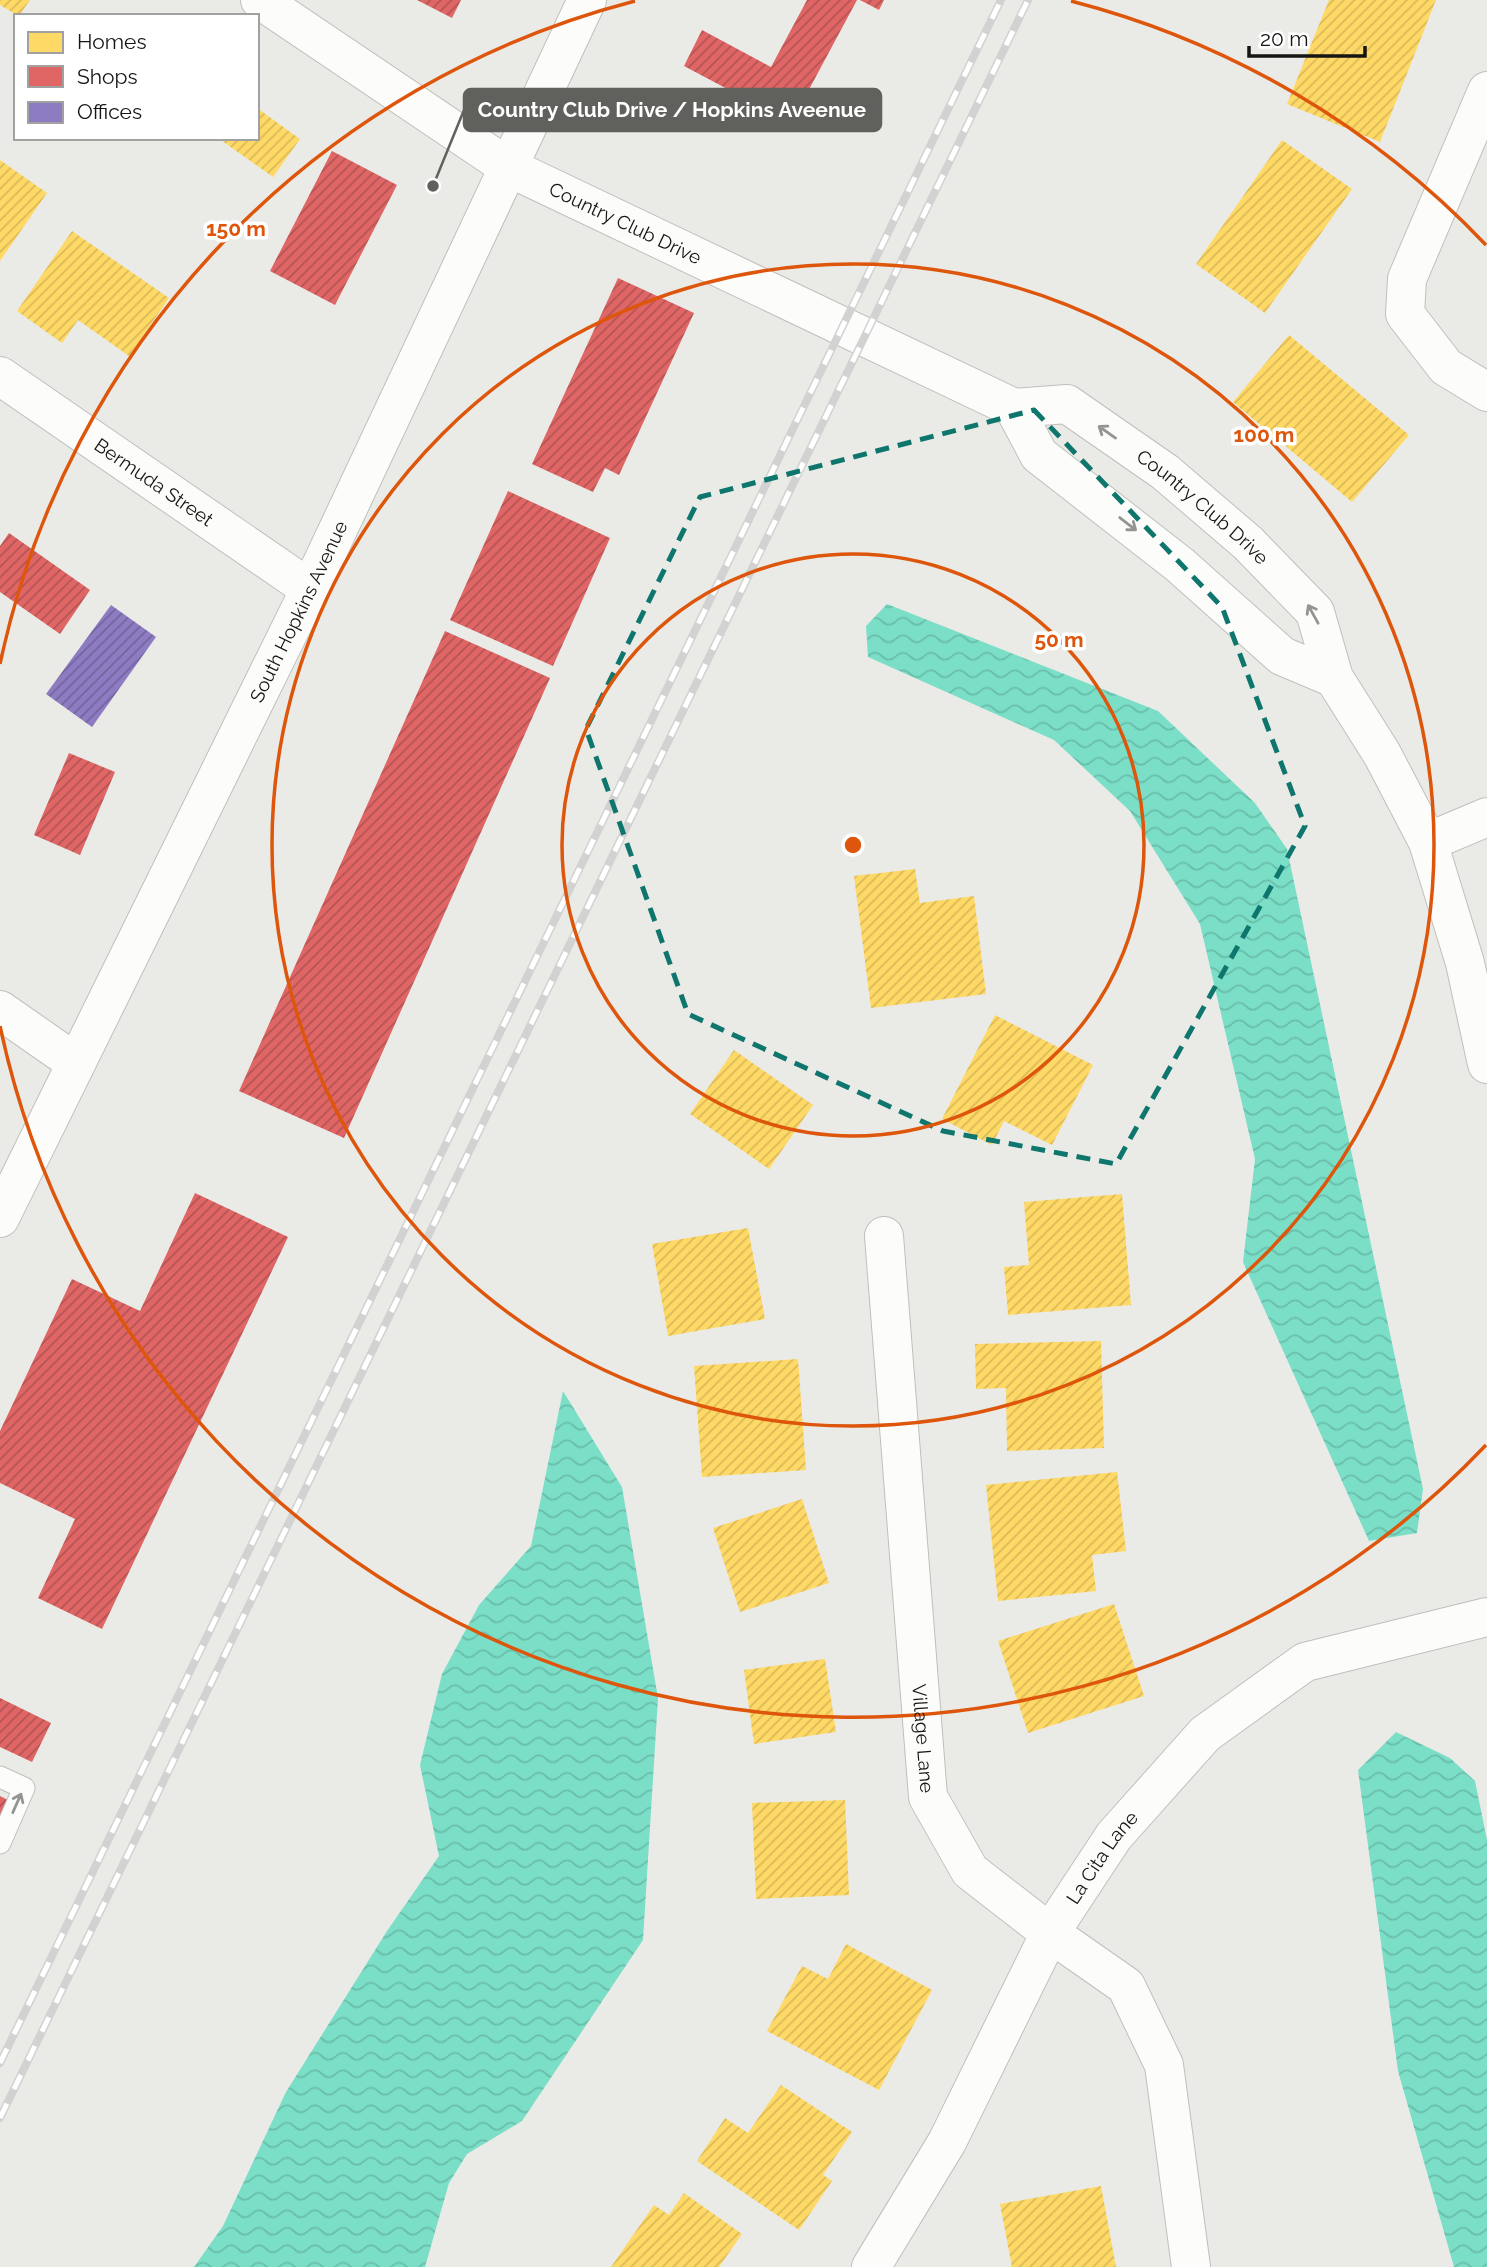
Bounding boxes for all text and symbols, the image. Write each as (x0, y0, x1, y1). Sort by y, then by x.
legend (14, 14, 259, 140)
scale bar (1249, 14, 1364, 58)
text: 20 m (1260, 26, 1308, 51)
text: Homes (77, 29, 147, 54)
text: Shops (77, 64, 138, 89)
callout: Country Club Drive / Hopkins Aveenue (464, 89, 881, 131)
text: Country Club Drive / Hopkins Aveenue (478, 97, 867, 122)
text: Offices (77, 99, 142, 124)
street label: Country Club Drive (546, 177, 705, 268)
text: 150 m (206, 216, 266, 241)
text: 100 m (1234, 422, 1294, 447)
one-way arrow (1098, 425, 1117, 439)
street label: Bermuda Street (91, 433, 218, 531)
street label: Country Club Drive (1133, 445, 1273, 568)
street label: South Hopkins Avenue (245, 517, 352, 706)
one-way arrow (1118, 517, 1137, 532)
one-way arrow (1306, 605, 1320, 625)
text: 50 m (1034, 627, 1084, 652)
centre of rings (841, 833, 865, 857)
street label: Village Lane (908, 1683, 939, 1794)
one-way arrow (11, 1793, 24, 1814)
street label: La Cita Lane (1061, 1806, 1142, 1908)

